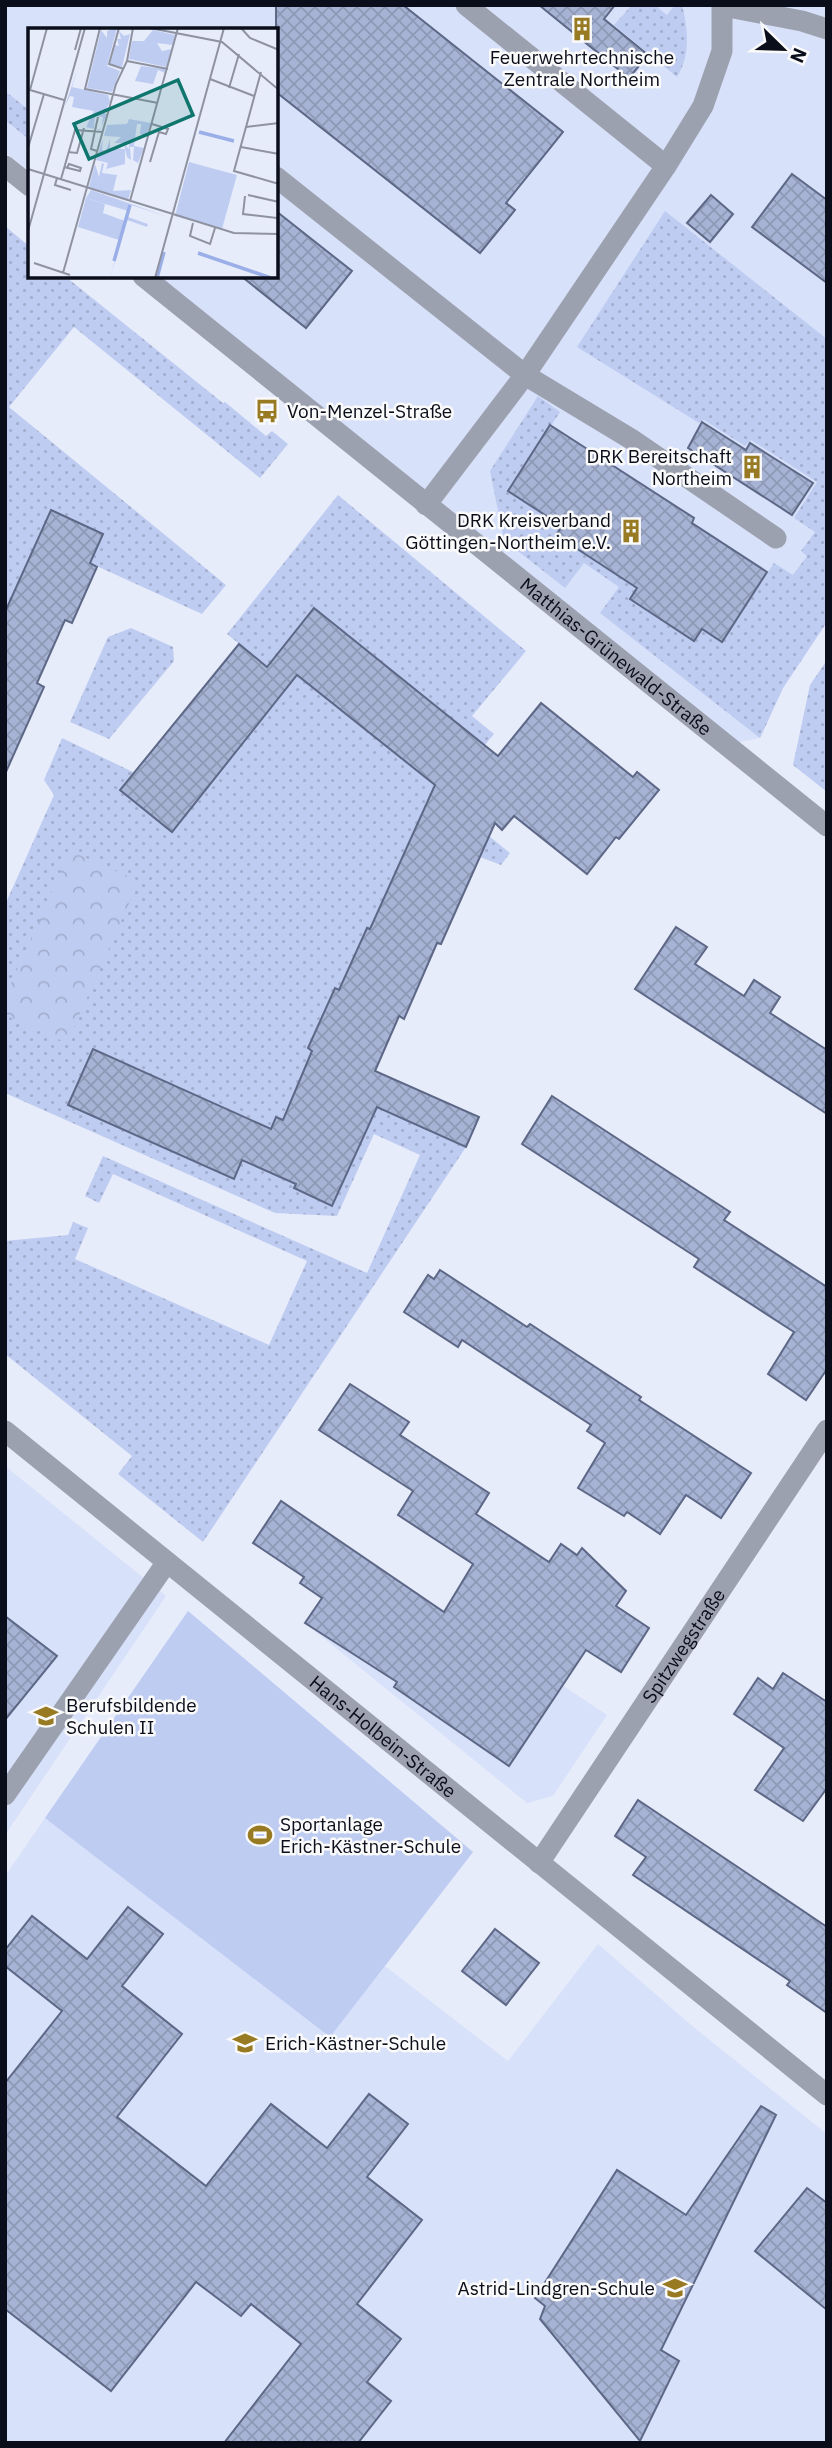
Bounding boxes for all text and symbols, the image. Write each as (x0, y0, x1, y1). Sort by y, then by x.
north arrow (748, 14, 818, 84)
building icon: Feuerwehrtechnische Zentrale Northeim (568, 15, 596, 43)
inset map (28, 28, 278, 278)
place label: Feuerwehrtechnische Zentrale Northeim (490, 45, 674, 91)
text: N (785, 45, 812, 67)
bus stop icon: Von-Menzel-Straße (253, 397, 281, 425)
place label: Von-Menzel-Straße (287, 399, 452, 423)
place label: DRK Bereitschaft Northeim (586, 444, 732, 490)
building icon: DRK Bereitschaft Northeim (738, 453, 766, 481)
place label: DRK Kreisverband Göttingen-Northeim e.V. (405, 508, 611, 554)
building icon: DRK Kreisverband Göttingen-Northeim e.V. (617, 517, 645, 545)
street label: Matthias-Grünewald-Straße (515, 572, 717, 741)
street label: Spitzwegstraße (637, 1584, 730, 1708)
street label: Hans-Holbein-Straße (305, 1670, 461, 1803)
place label: Berufsbildende Schulen II (66, 1693, 197, 1739)
school or university icon: Berufsbildende Schulen II (32, 1702, 60, 1730)
place label: Sportanlage Erich-Kästner-Schule (280, 1812, 461, 1858)
sports icon: Sportanlage Erich-Kästner-Schule (246, 1821, 274, 1849)
school or university icon: Erich-Kästner-Schule (231, 2029, 259, 2057)
place label: Erich-Kästner-Schule (265, 2031, 446, 2055)
school or university icon: Astrid-Lindgren-Schule (661, 2274, 689, 2302)
place label: Astrid-Lindgren-Schule (458, 2276, 655, 2300)

